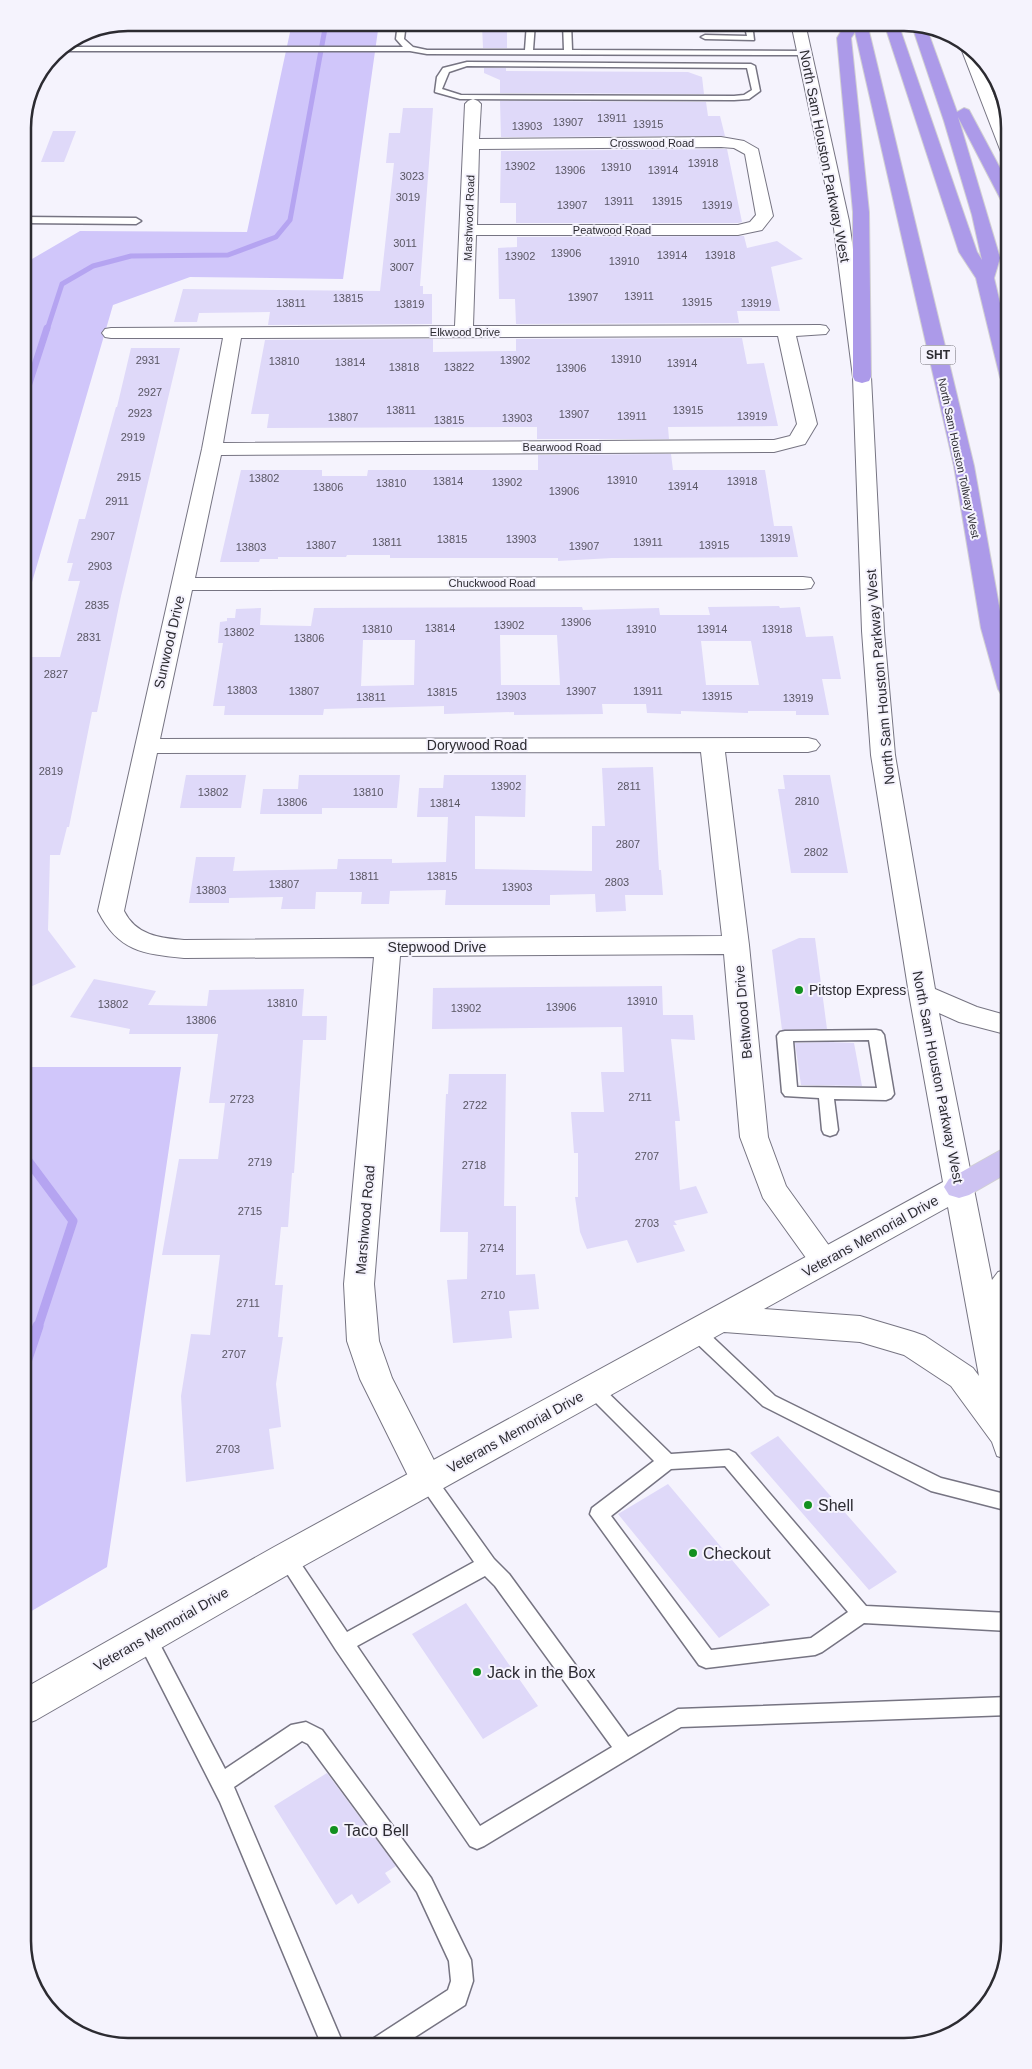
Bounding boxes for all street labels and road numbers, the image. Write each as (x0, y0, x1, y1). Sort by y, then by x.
street label: North Sam Houston Parkway West (797, 48, 853, 264)
street label: Crosswood Road (610, 137, 694, 149)
street label: Marshwood Road (461, 175, 477, 261)
street label: Peatwood Road (573, 224, 651, 236)
street label: Elkwood Drive (430, 326, 500, 338)
road number: SHT (920, 346, 956, 364)
street label: North Sam Houston Tollway West (936, 377, 982, 539)
street label: Bearwood Road (523, 441, 601, 453)
street label: North Sam Houston Parkway West (863, 569, 897, 785)
street label: Chuckwood Road (449, 577, 535, 589)
street label: Sunwood Drive (151, 594, 188, 690)
street label: Dorywood Road (427, 737, 527, 753)
street label: Stepwood Drive (388, 939, 487, 955)
street label: Beltwood Drive (731, 964, 755, 1060)
street label: North Sam Houston Parkway West (910, 969, 966, 1185)
street label: Marshwood Road (352, 1165, 378, 1275)
street label: Veterans Memorial Drive (799, 1192, 941, 1280)
street label: Veterans Memorial Drive (444, 1388, 586, 1476)
street label: Veterans Memorial Drive (91, 1584, 232, 1674)

